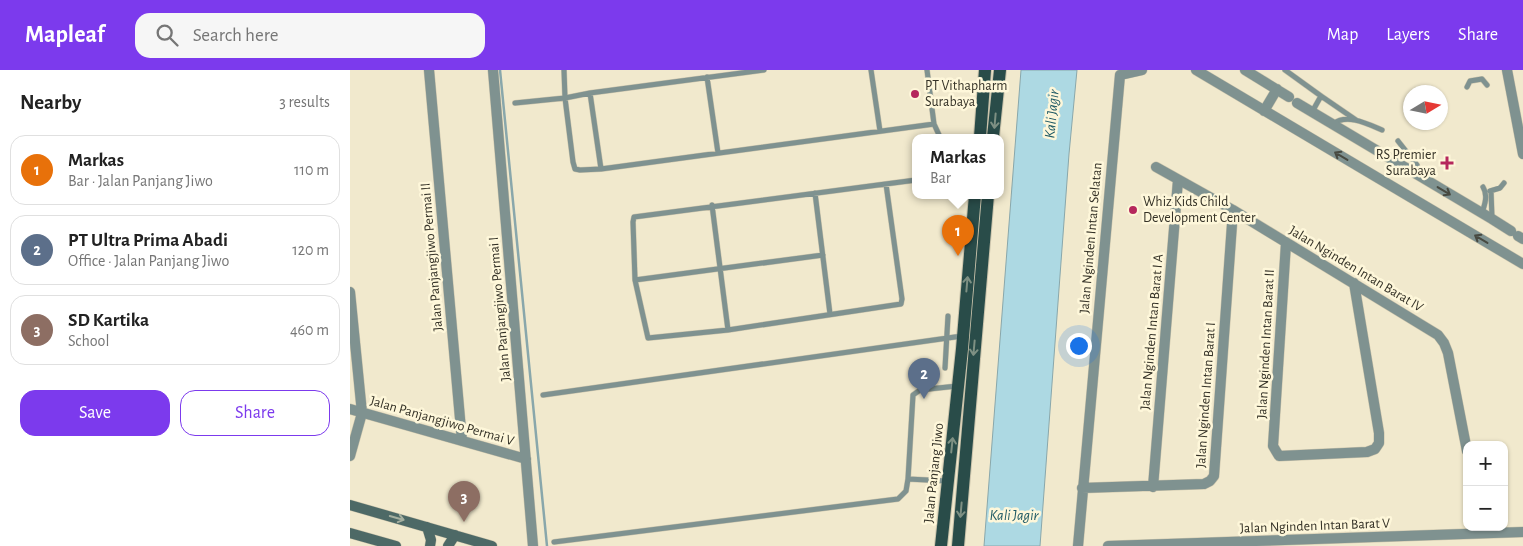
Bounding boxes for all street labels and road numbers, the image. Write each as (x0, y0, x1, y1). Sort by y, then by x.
street label: Jalan Nginden Intan Selatan (1077, 162, 1105, 314)
street label: Jalan Panjangjiwo Permai II (419, 182, 445, 332)
street label: Jalan Nginden Intan Barat IV (1286, 223, 1426, 315)
street label: Jalan Panjangjiwo Permai I (487, 236, 513, 382)
street label: Jalan Nginden Intan Barat I A (1138, 253, 1166, 411)
street label: Jalan Nginden Intan Barat II (1255, 269, 1277, 419)
street label: Jalan Nginden Intan Barat I (1194, 322, 1218, 468)
street label: Jalan Panjangjiwo Permai V (368, 394, 516, 448)
street label: Jalan Panjang Jiwo (922, 422, 946, 524)
street label: Jalan Nginden Intan Barat V (1240, 516, 1390, 536)

